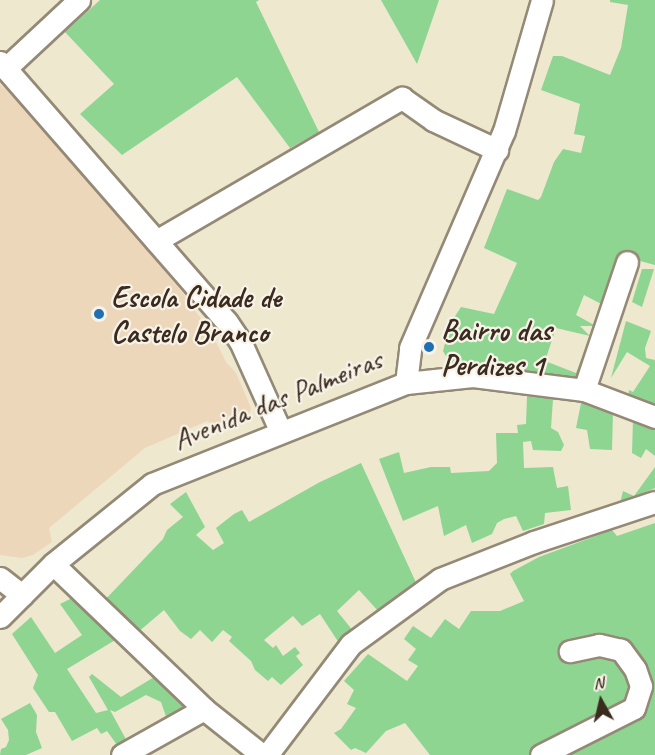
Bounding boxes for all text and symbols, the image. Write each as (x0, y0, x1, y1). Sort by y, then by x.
place label: Escola Cidade de Castelo Branco (111, 279, 280, 350)
marker: Escola Cidade de Castelo Branco (92, 307, 106, 321)
place label: Bairro das Perdizes 1 (441, 312, 552, 382)
street label: Avenida das Palmeiras (165, 340, 389, 458)
marker: Bairro das Perdizes 1 (422, 340, 436, 354)
north arrow (571, 671, 631, 731)
text: N (592, 673, 605, 694)

